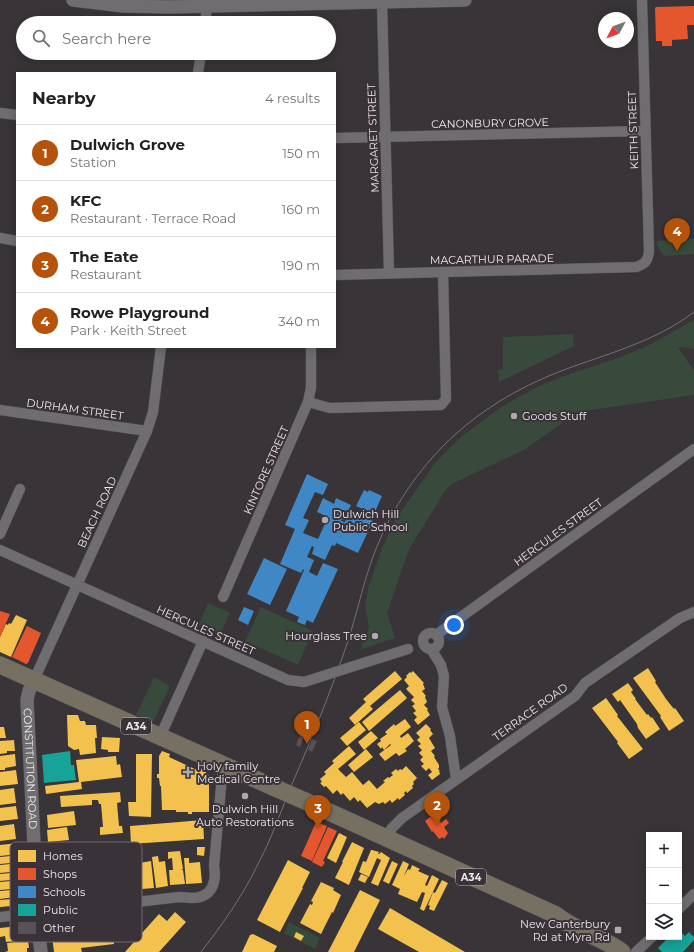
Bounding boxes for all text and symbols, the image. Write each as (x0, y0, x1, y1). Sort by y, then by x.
north arrow (598, 12, 634, 48)
search box (16, 16, 336, 60)
icon: search (30, 27, 52, 49)
text: Search here (62, 29, 151, 48)
street label: MARGARET STREET (364, 83, 382, 193)
text: Nearby (32, 88, 96, 108)
text: 4 results (265, 90, 320, 106)
street label: KEITH STREET (625, 90, 641, 170)
street label: CANONBURY GROVE (431, 115, 549, 131)
text: Dulwich Grove (70, 135, 185, 154)
text: 1 (42, 145, 48, 161)
text: 150 m (282, 145, 320, 161)
text: Station (70, 154, 116, 170)
text: KFC (70, 191, 101, 210)
text: 2 (41, 201, 49, 217)
text: 160 m (282, 201, 320, 217)
text: Restaurant · Terrace Road (70, 210, 236, 226)
pin: 4 (664, 218, 690, 251)
text: The Eate (70, 247, 138, 266)
street label: MACARTHUR PARADE (430, 251, 554, 267)
text: 3 (41, 257, 49, 273)
text: 190 m (282, 257, 320, 273)
text: Restaurant (70, 266, 141, 282)
text: Rowe Playground (70, 303, 209, 322)
text: 4 (41, 313, 49, 329)
text: 340 m (278, 313, 320, 329)
text: Park · Keith Street (70, 322, 187, 338)
street label: DURHAM STREET (26, 395, 125, 423)
place label: Goods Stuff (522, 409, 587, 423)
marker: Goods Stuff (509, 411, 519, 421)
street label: KINTORE STREET (240, 423, 292, 517)
street label: BEACH ROAD (74, 474, 120, 550)
street label: HERCULES STREET (511, 495, 606, 569)
place label: Dulwich Hill Public School (333, 507, 408, 534)
marker: Dulwich Hill Public School (320, 515, 330, 525)
street label: HERCULES STREET (155, 602, 258, 658)
your location (444, 615, 464, 635)
place label: Hourglass Tree (285, 629, 367, 643)
marker: Hourglass Tree (370, 631, 380, 641)
street label: TERRACE ROAD (490, 680, 570, 744)
street label: CONSTITUTION ROAD (20, 708, 40, 830)
pin: 1 (294, 711, 320, 744)
road number: A34 (121, 718, 151, 734)
place label: Holy family Medical Centre (197, 759, 280, 786)
marker: Holy family Medical Centre (182, 766, 194, 778)
marker: Dulwich Hill Auto Restorations (240, 791, 250, 801)
pin: 2 (424, 792, 450, 825)
pin: 3 (305, 795, 331, 828)
place label: Dulwich Hill Auto Restorations (196, 802, 295, 829)
map controls (646, 832, 682, 940)
button: + (646, 832, 682, 868)
legend (10, 842, 142, 942)
text: Homes (43, 849, 83, 863)
text: Shops (43, 867, 78, 881)
button: − (646, 868, 682, 904)
road number: A34 (456, 869, 486, 885)
text: Schools (43, 885, 86, 899)
text: Public (43, 903, 78, 917)
button: layers (646, 904, 682, 940)
place label: New Canterbury Rd at Myra Rd (520, 917, 610, 944)
text: Other (43, 921, 75, 935)
marker: New Canterbury Rd at Myra Rd (613, 925, 623, 935)

